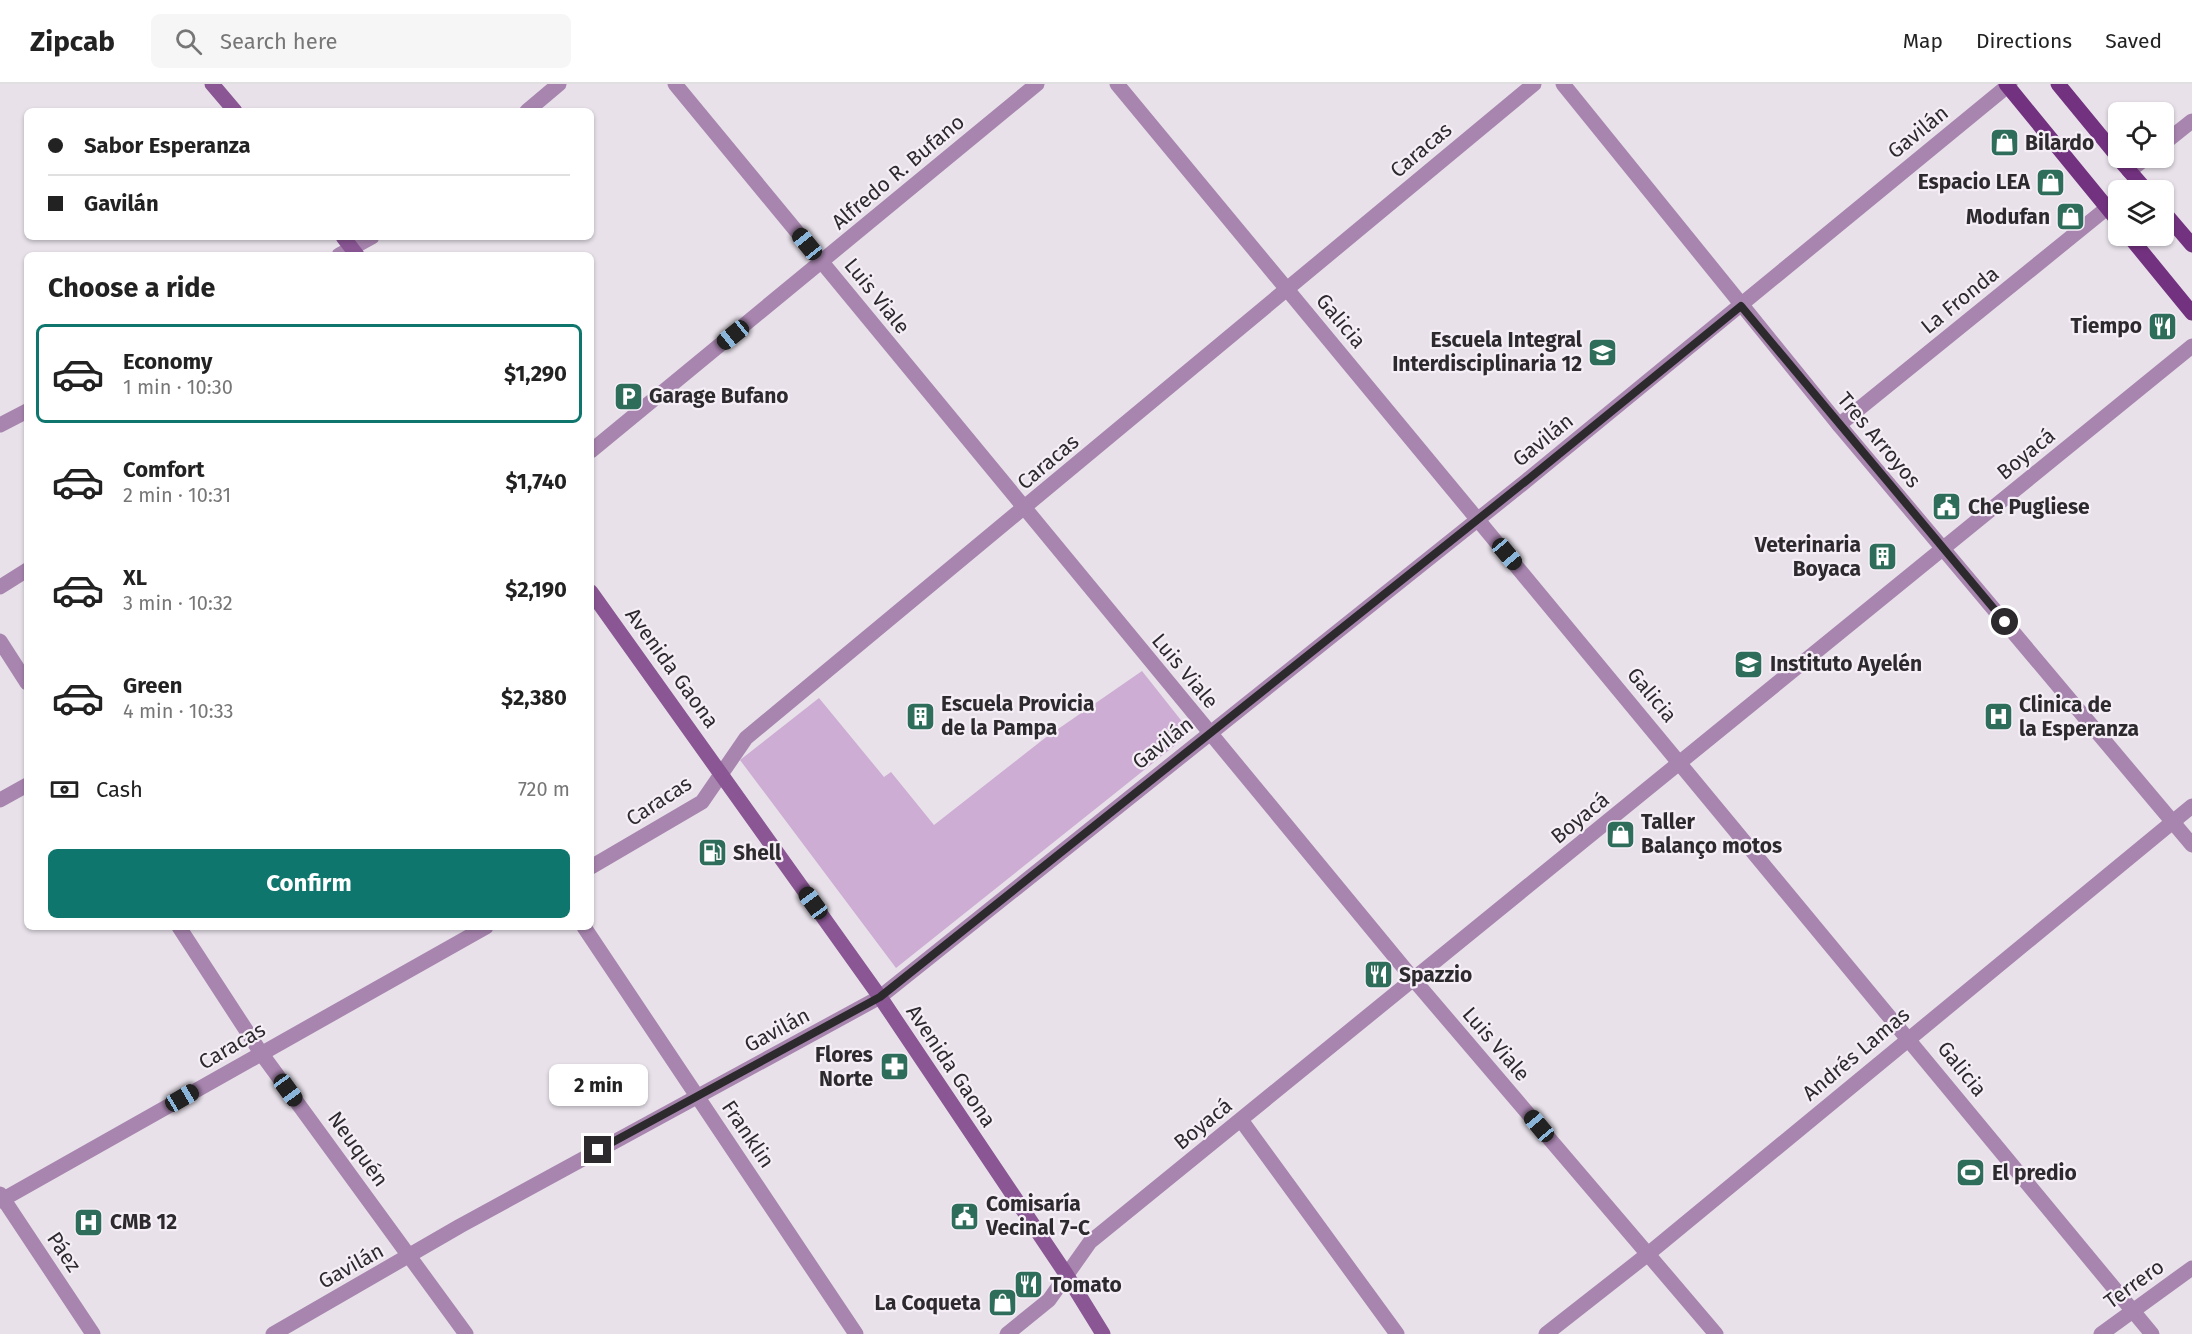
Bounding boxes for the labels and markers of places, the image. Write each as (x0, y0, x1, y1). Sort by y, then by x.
shop icon: Bilardo (1988, 127, 2020, 159)
place label: Bilardo (2025, 130, 2094, 156)
shop icon: Espacio LEA (2035, 166, 2067, 198)
place label: Espacio LEA (1918, 169, 2031, 195)
shop icon: Modufan (2055, 201, 2087, 233)
place label: Modufan (1966, 204, 2050, 230)
restaurant icon: Tiempo (2147, 310, 2179, 342)
place label: Tiempo (2071, 313, 2142, 339)
place label: Escuela Integral Interdisciplinaria 12 (1392, 327, 1583, 377)
school or university icon: Escuela Integral Interdisciplinaria 12 (1587, 336, 1619, 368)
parking icon: Garage Bufano (612, 380, 644, 412)
place label: Garage Bufano (649, 383, 789, 409)
public building icon: Che Pugliese (1931, 491, 1963, 523)
place label: Che Pugliese (1968, 494, 2090, 520)
place label: Veterinaria Boyaca (1754, 532, 1861, 582)
building icon: Veterinaria Boyaca (1866, 541, 1898, 573)
school or university icon: Instituto Ayelén (1733, 648, 1765, 680)
place label: Instituto Ayelén (1770, 651, 1922, 677)
place label: Escuela Provicia de la Pampa (941, 691, 1094, 741)
place label: Clinica de la Esperanza (2019, 692, 2139, 742)
building icon: Escuela Provicia de la Pampa (904, 700, 936, 732)
hospital icon: Clinica de la Esperanza (1982, 701, 2014, 733)
place label: Taller Balanço motos (1641, 809, 1782, 859)
shop icon: Taller Balanço motos (1604, 818, 1636, 850)
fuel station icon: Shell (696, 837, 728, 869)
place label: Shell (733, 840, 782, 866)
restaurant icon: Spazzio (1362, 959, 1394, 991)
place label: Spazzio (1399, 962, 1472, 988)
place label: Flores Norte (815, 1042, 873, 1092)
pharmacy icon: Flores Norte (878, 1051, 910, 1083)
sports icon: El predio (1955, 1157, 1987, 1189)
place label: El predio (1992, 1160, 2077, 1186)
place label: Comisaría Vecinal 7-C (985, 1191, 1090, 1241)
public building icon: Comisaría Vecinal 7-C (949, 1200, 981, 1232)
hospital icon: CMB 12 (73, 1206, 105, 1238)
place label: CMB 12 (110, 1209, 177, 1235)
restaurant icon: Tomato (1013, 1269, 1045, 1301)
place label: Tomato (1050, 1272, 1122, 1298)
shop icon: La Coqueta (986, 1287, 1018, 1319)
place label: La Coqueta (874, 1290, 981, 1316)

